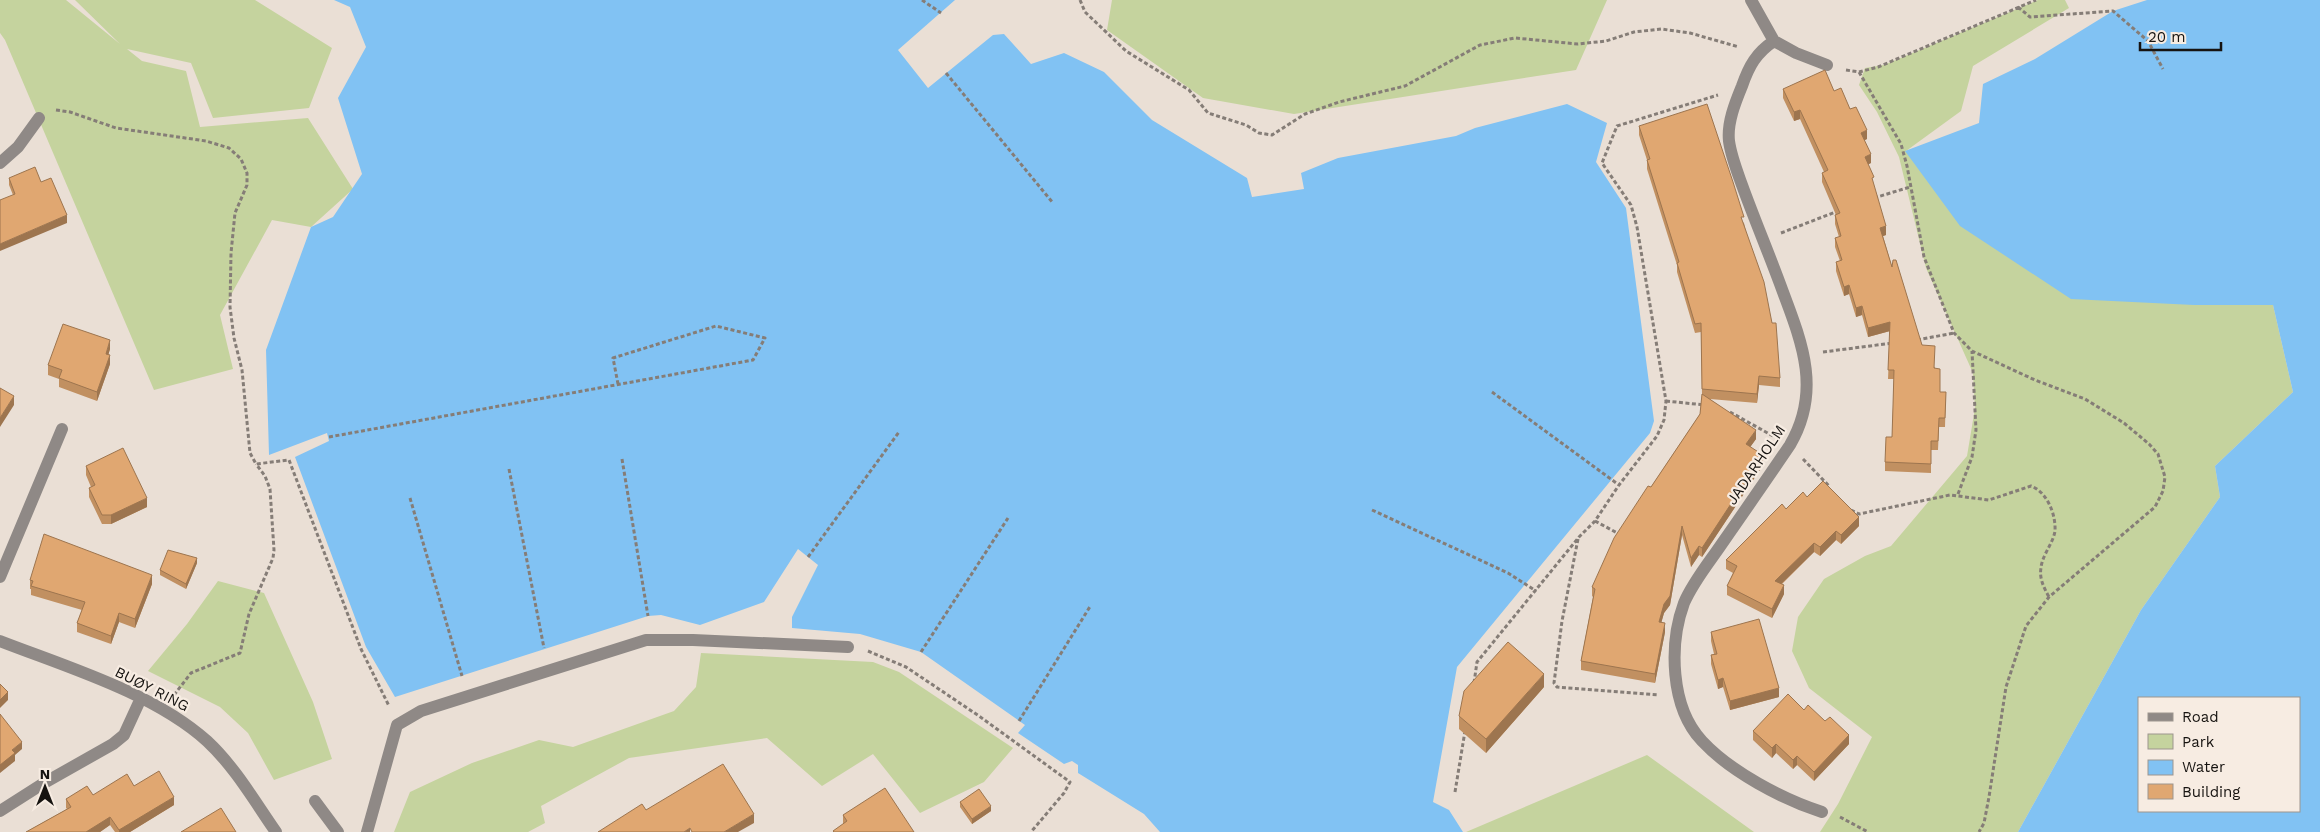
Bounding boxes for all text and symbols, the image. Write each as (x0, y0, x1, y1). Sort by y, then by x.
scale bar (2140, 20, 2221, 52)
text: 20 m (2148, 28, 2186, 46)
street label: JADARHOLM (1723, 422, 1789, 508)
street label: BUØY RING (112, 663, 192, 715)
legend (2138, 697, 2300, 812)
text: Road (2182, 708, 2219, 726)
text: Park (2182, 733, 2215, 751)
text: Water (2182, 758, 2225, 776)
north arrow (20, 762, 70, 812)
text: N (40, 766, 50, 782)
text: Building (2182, 783, 2240, 801)

